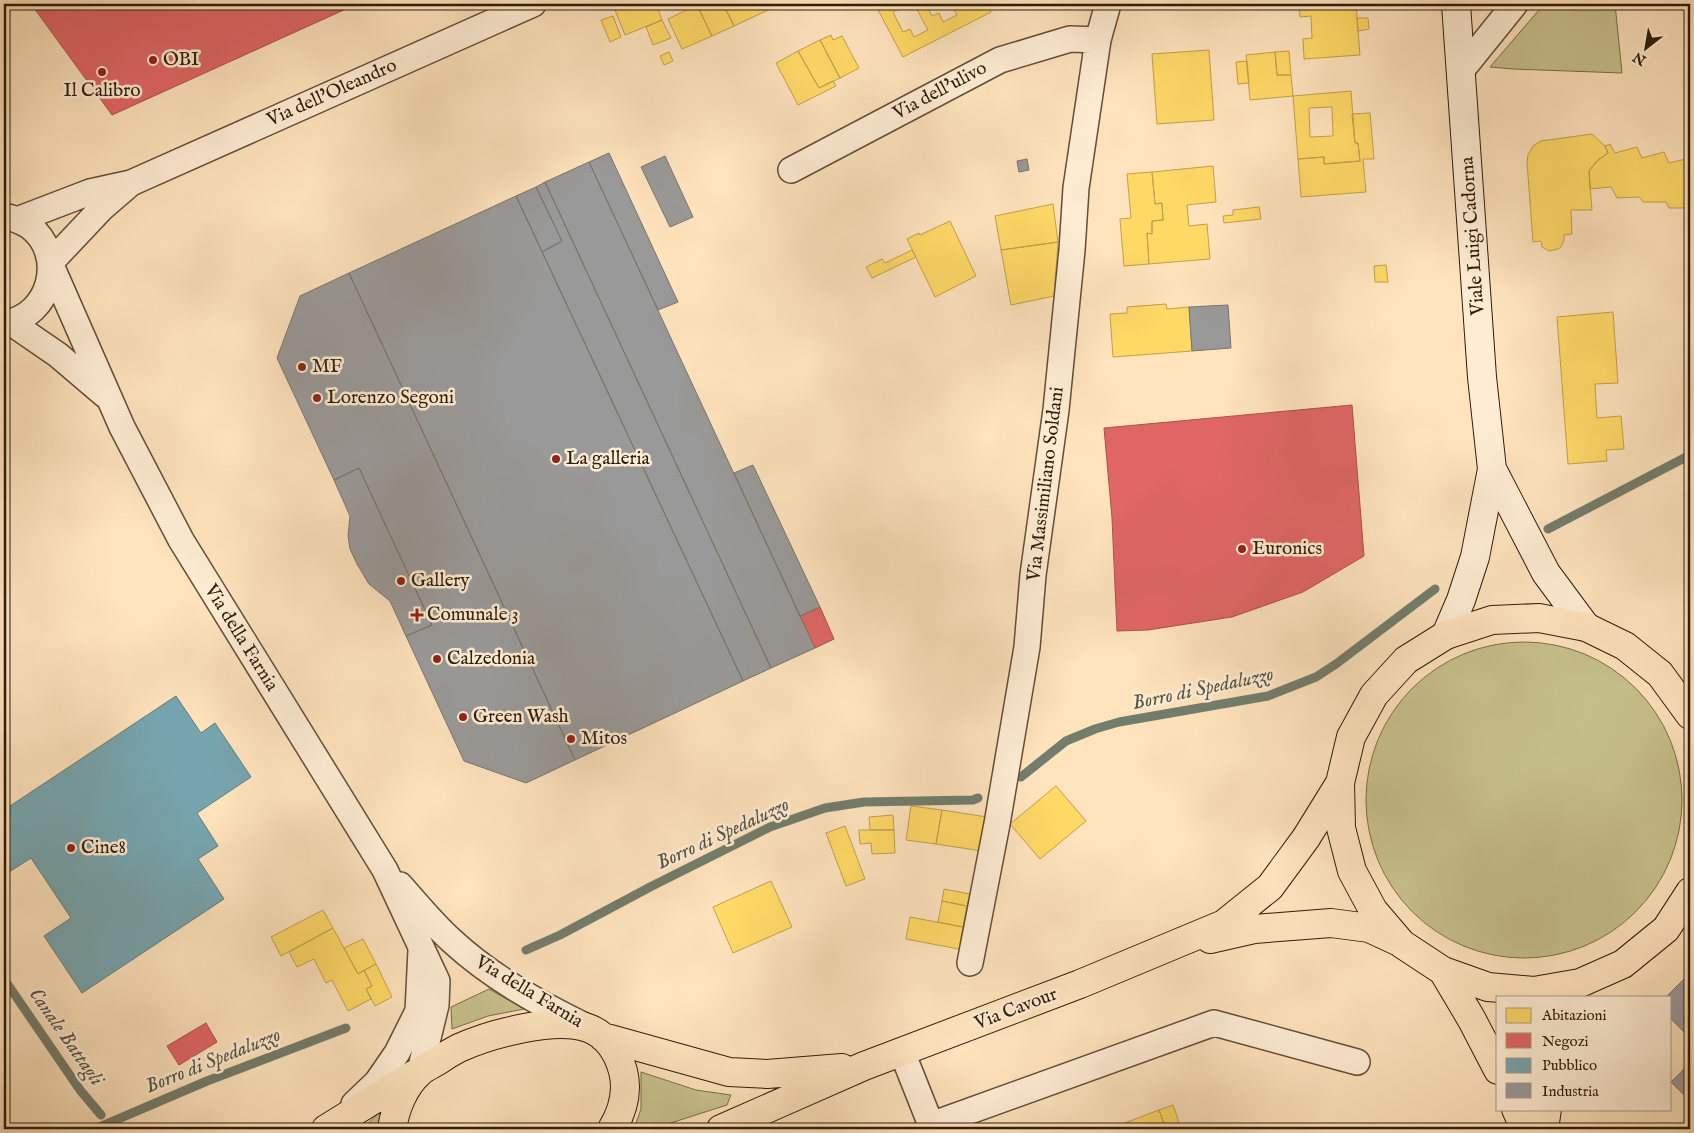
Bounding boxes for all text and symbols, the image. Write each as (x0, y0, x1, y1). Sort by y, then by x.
north arrow (1622, 22, 1672, 72)
text: N (1630, 47, 1651, 70)
place label: OBI (163, 48, 199, 72)
marker: OBI (147, 54, 159, 66)
street label: Via dell'Oleandro (262, 54, 401, 133)
street label: Via dell'ulivo (888, 56, 991, 126)
marker: Il Calibro (96, 66, 108, 78)
place label: Il Calibro (64, 79, 140, 103)
street label: Viale Luigi Cadorna (1455, 155, 1491, 317)
place label: MF (312, 355, 342, 379)
marker: MF (296, 361, 308, 373)
street label: Via Massimiliano Soldani (1022, 385, 1070, 584)
place label: Lorenzo Segoni (327, 386, 454, 410)
marker: Lorenzo Segoni (311, 392, 323, 404)
place label: La galleria (566, 447, 650, 471)
marker: La galleria (550, 453, 562, 465)
place label: Euronics (1252, 537, 1322, 561)
marker: Euronics (1236, 543, 1248, 555)
place label: Gallery (411, 569, 470, 593)
marker: Gallery (395, 575, 407, 587)
street label: Via della Farnia (198, 579, 284, 697)
place label: Comunale 3 (427, 603, 519, 627)
marker: Comunale 3 (411, 609, 423, 621)
place label: Calzedonia (447, 647, 536, 671)
marker: Calzedonia (431, 653, 443, 665)
water label: Borro di Spedaluzzo (1130, 662, 1276, 716)
place label: Green Wash (473, 705, 569, 729)
marker: Green Wash (457, 711, 469, 723)
place label: Mitos (581, 727, 627, 751)
marker: Mitos (565, 733, 577, 745)
water label: Borro di Spedaluzzo (653, 792, 793, 876)
place label: Cine8 (81, 836, 126, 860)
marker: Cine8 (65, 842, 77, 854)
street label: Via della Farnia (470, 950, 588, 1034)
street label: Via Cavour (970, 982, 1061, 1036)
water label: Canale Battagli (22, 983, 110, 1092)
legend (1496, 996, 1672, 1110)
text: Abitazioni (1541, 1006, 1607, 1025)
water label: Borro di Spedaluzzo (142, 1022, 284, 1100)
text: Negozi (1542, 1032, 1589, 1051)
text: Pubblico (1542, 1056, 1597, 1075)
text: Industria (1542, 1082, 1599, 1101)

